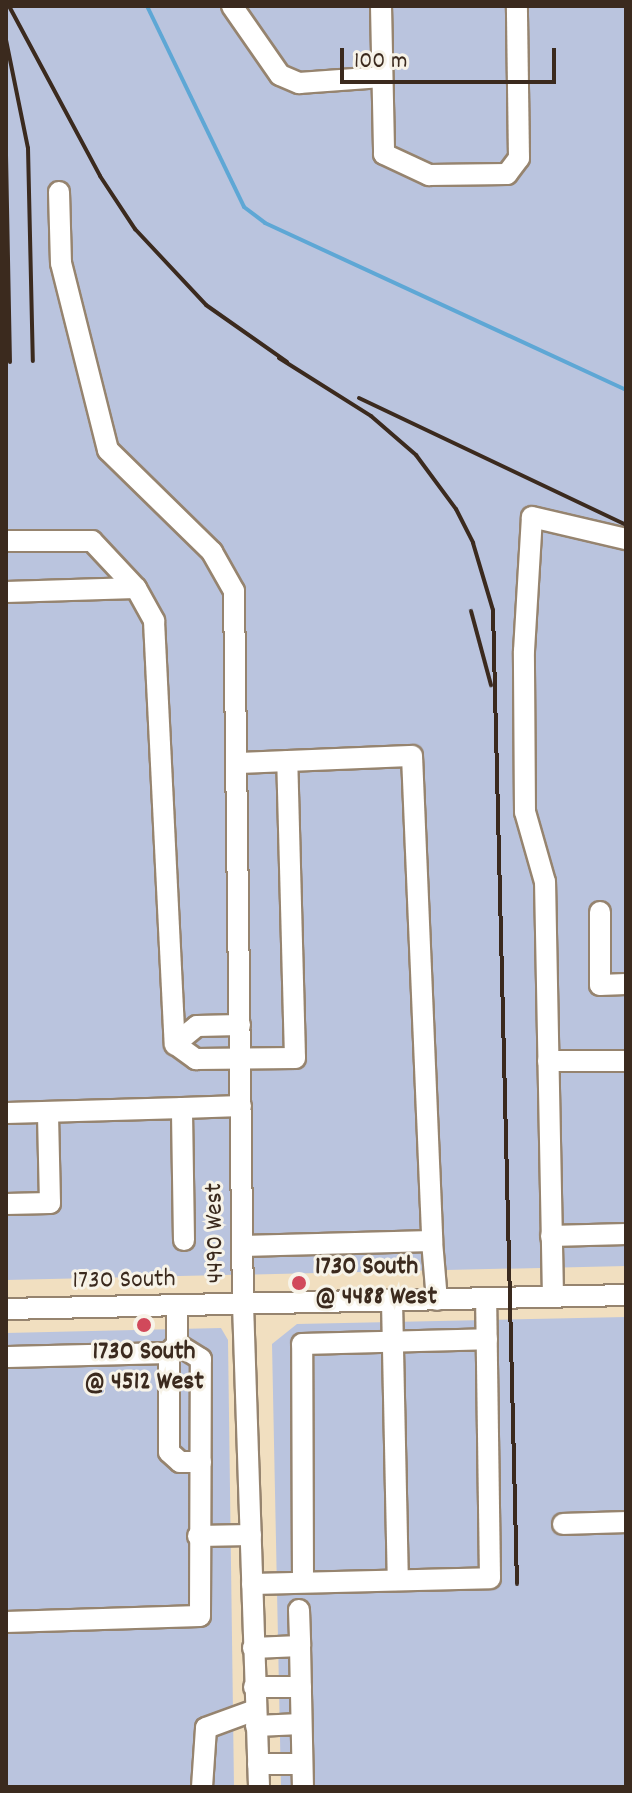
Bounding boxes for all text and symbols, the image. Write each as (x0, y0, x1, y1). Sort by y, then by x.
scale bar (344, 32, 560, 82)
text: 100 m (354, 45, 407, 79)
street label: 4490 West (200, 1182, 232, 1284)
place label: 1730 South @ 4488 West (315, 1252, 437, 1314)
street label: 1730 South (72, 1265, 176, 1297)
marker: 1730 South @ 4488 West (290, 1274, 308, 1292)
marker: 1730 South @ 4512 West (135, 1316, 153, 1334)
place label: 1730 South @ 4512 West (84, 1337, 204, 1398)

